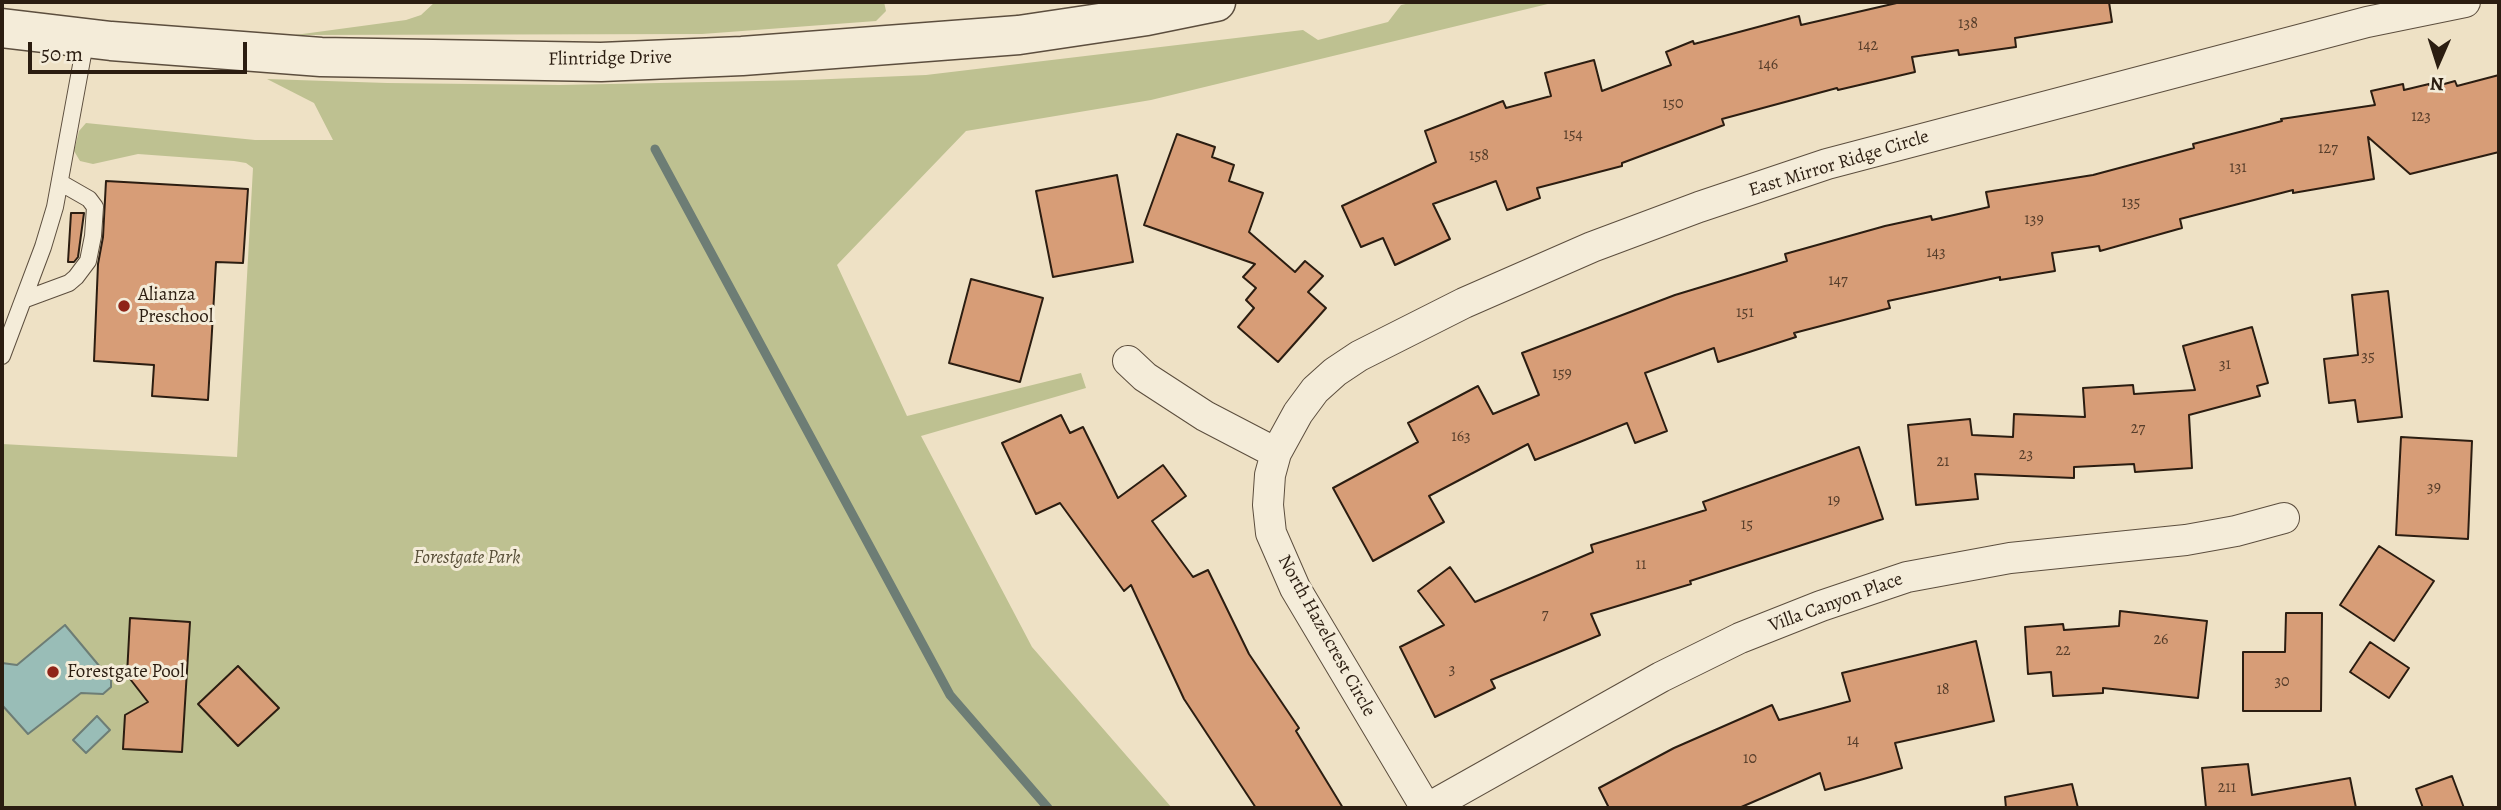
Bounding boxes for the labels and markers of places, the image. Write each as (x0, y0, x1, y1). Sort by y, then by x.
place label: Alianza Preschool (138, 284, 213, 328)
marker: Alianza Preschool (116, 298, 132, 314)
place label: Forestgate Pool (67, 661, 185, 683)
marker: Forestgate Pool (45, 664, 61, 680)

